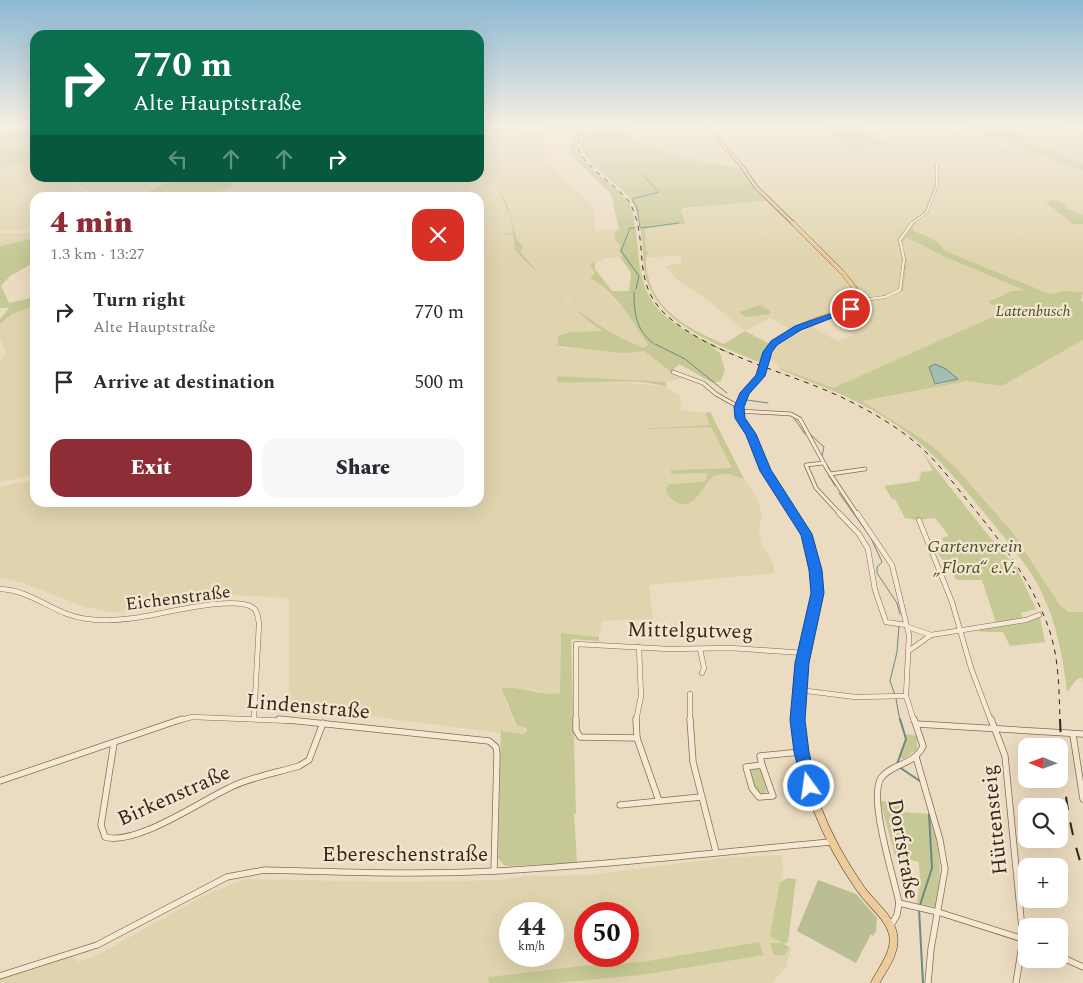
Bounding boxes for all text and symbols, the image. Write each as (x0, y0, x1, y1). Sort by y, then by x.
text: 770 m (133, 39, 232, 92)
icon: right (50, 50, 115, 115)
text: Alte Hauptstraße (133, 87, 302, 120)
icon: left (164, 145, 192, 173)
icon: ahead (217, 145, 245, 173)
icon: ahead (270, 145, 298, 173)
icon: right (323, 145, 351, 173)
text: 4 min (50, 200, 133, 246)
button: close (412, 209, 464, 261)
text: 1.3 km · 13:27 (50, 242, 145, 266)
text: Turn right (93, 286, 186, 315)
pin (830, 288, 872, 330)
icon: arrive (837, 295, 865, 323)
icon: right (50, 298, 78, 326)
text: 770 m (414, 298, 464, 327)
park label: Lattenbusch (996, 300, 1071, 323)
text: Alte Hauptstraße (93, 315, 216, 339)
icon: arrive (50, 368, 78, 396)
text: Arrive at destination (93, 368, 275, 397)
text: 500 m (414, 368, 464, 397)
button: Exit (50, 439, 252, 497)
button: Share (262, 439, 464, 497)
park label: Gartenverein „Flora“ e.V. (927, 533, 1023, 581)
street label: Eichenstraße (124, 578, 232, 618)
street label: Mittelgutweg (627, 614, 753, 648)
street label: Lindenstraße (245, 686, 371, 728)
north arrow (1018, 738, 1068, 788)
map controls (1018, 738, 1068, 968)
street label: Birkenstraße (112, 757, 236, 835)
position arrow (782, 759, 834, 811)
street label: Hüttensteig (973, 763, 1017, 877)
street label: Dorfstraße (878, 796, 928, 902)
button: search (1018, 798, 1068, 848)
street label: Ebereschenstraße (322, 839, 488, 871)
button: + (1018, 858, 1068, 908)
speed limit sign: 50 (574, 902, 639, 967)
text: 44 (517, 909, 546, 947)
button: − (1018, 918, 1068, 968)
text: km/h (518, 937, 545, 956)

